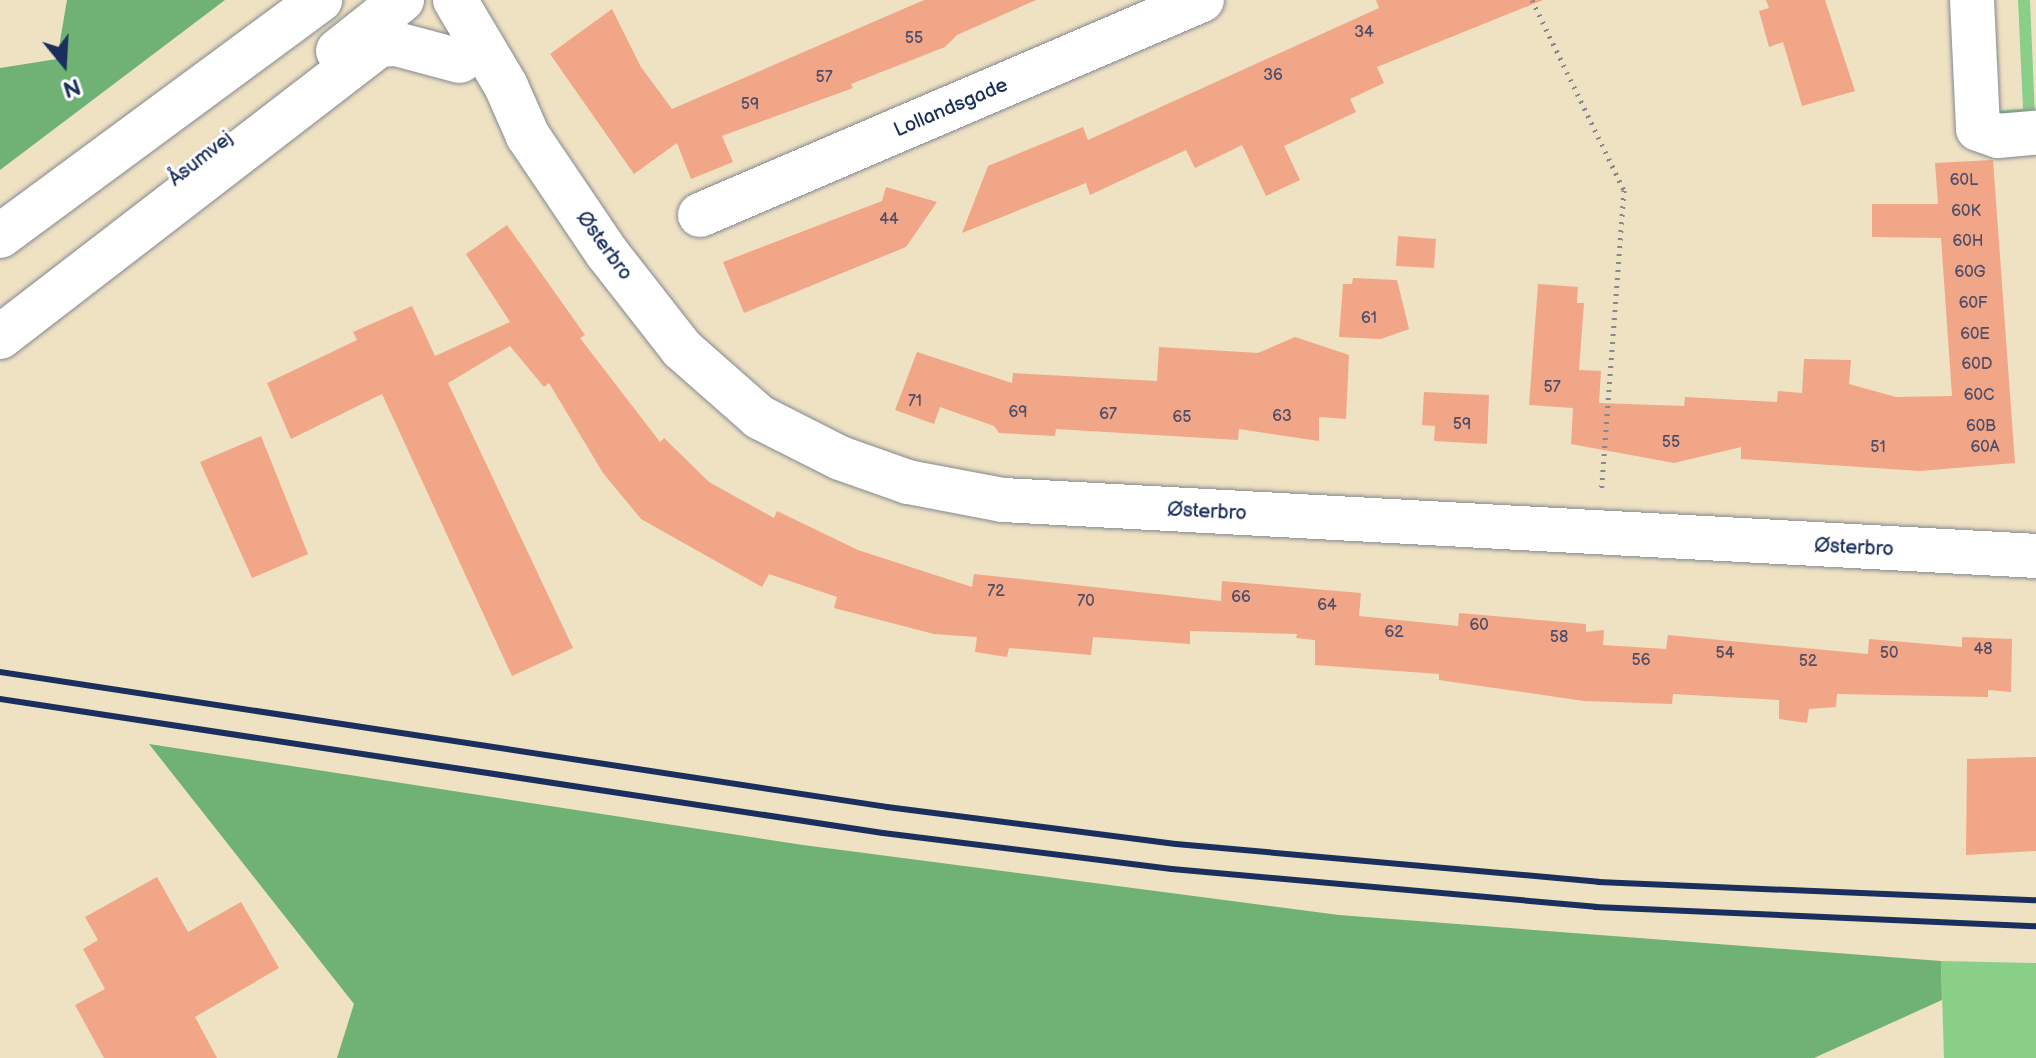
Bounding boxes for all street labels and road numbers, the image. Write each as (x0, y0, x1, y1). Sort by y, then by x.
street label: Lollandsgade (891, 73, 1011, 143)
street label: Åsumvej (164, 126, 238, 192)
street label: Østerbro (571, 207, 637, 285)
street label: Østerbro (1167, 498, 1247, 526)
street label: Østerbro (1814, 534, 1894, 562)

